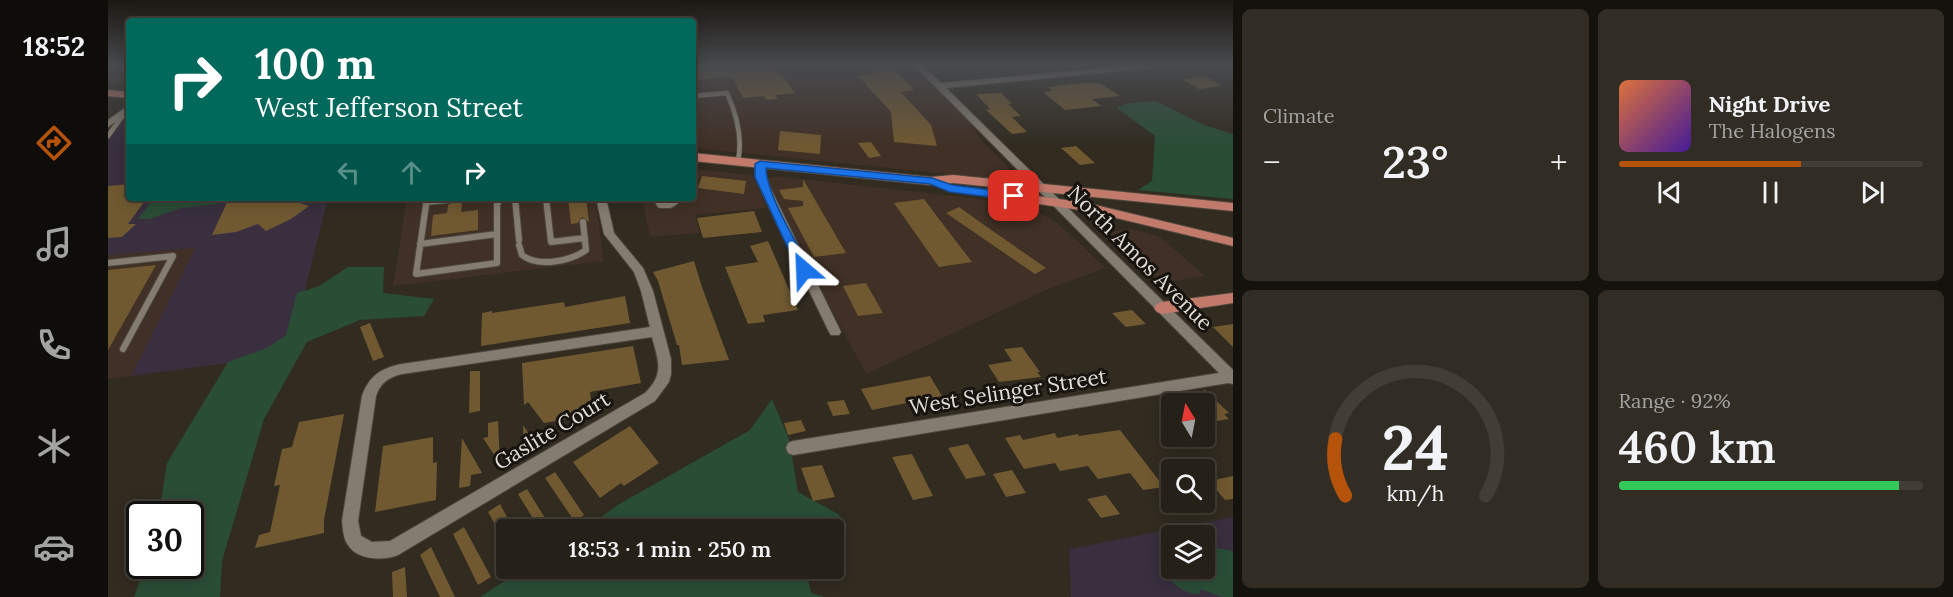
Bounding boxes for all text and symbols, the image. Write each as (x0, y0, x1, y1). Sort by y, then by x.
text: 18:52 (23, 29, 85, 63)
text: 100 m (255, 37, 375, 91)
icon: right (156, 42, 234, 120)
text: West Jefferson Street (255, 90, 523, 124)
text: Night Drive (1709, 90, 1830, 118)
text: Climate (1263, 103, 1335, 128)
text: The Halogens (1709, 118, 1835, 143)
icon: directions (33, 122, 75, 164)
text: 23° (1382, 133, 1449, 190)
text: − (1263, 141, 1281, 183)
text: + (1550, 141, 1567, 183)
icon: left (332, 156, 365, 189)
icon: ahead (395, 156, 428, 189)
icon: right (458, 156, 491, 189)
pin (988, 170, 1039, 221)
icon: previous (1653, 176, 1686, 209)
icon: pause (1754, 176, 1787, 209)
icon: next (1856, 176, 1889, 209)
icon: arrive (997, 179, 1030, 212)
street label: North Amos Avenue (1062, 179, 1219, 336)
icon: music (33, 223, 75, 265)
position arrow (772, 238, 836, 302)
icon: phone (33, 324, 75, 366)
street label: West Selinger Street (907, 362, 1109, 420)
street label: Gaslite Court (489, 385, 615, 476)
text: Range · 92% (1619, 388, 1731, 413)
north arrow (1161, 393, 1215, 447)
map controls (1161, 393, 1215, 579)
text: 24 (1382, 407, 1449, 487)
text: 460 km (1619, 418, 1776, 475)
icon: climate (33, 425, 75, 467)
button: search (1161, 459, 1215, 513)
text: km/h (1386, 479, 1444, 507)
speed limit sign: 30 (126, 501, 204, 579)
button: layers (1161, 525, 1215, 579)
icon: car (33, 526, 75, 568)
text: 18:53 · 1 min · 250 m (569, 535, 771, 563)

